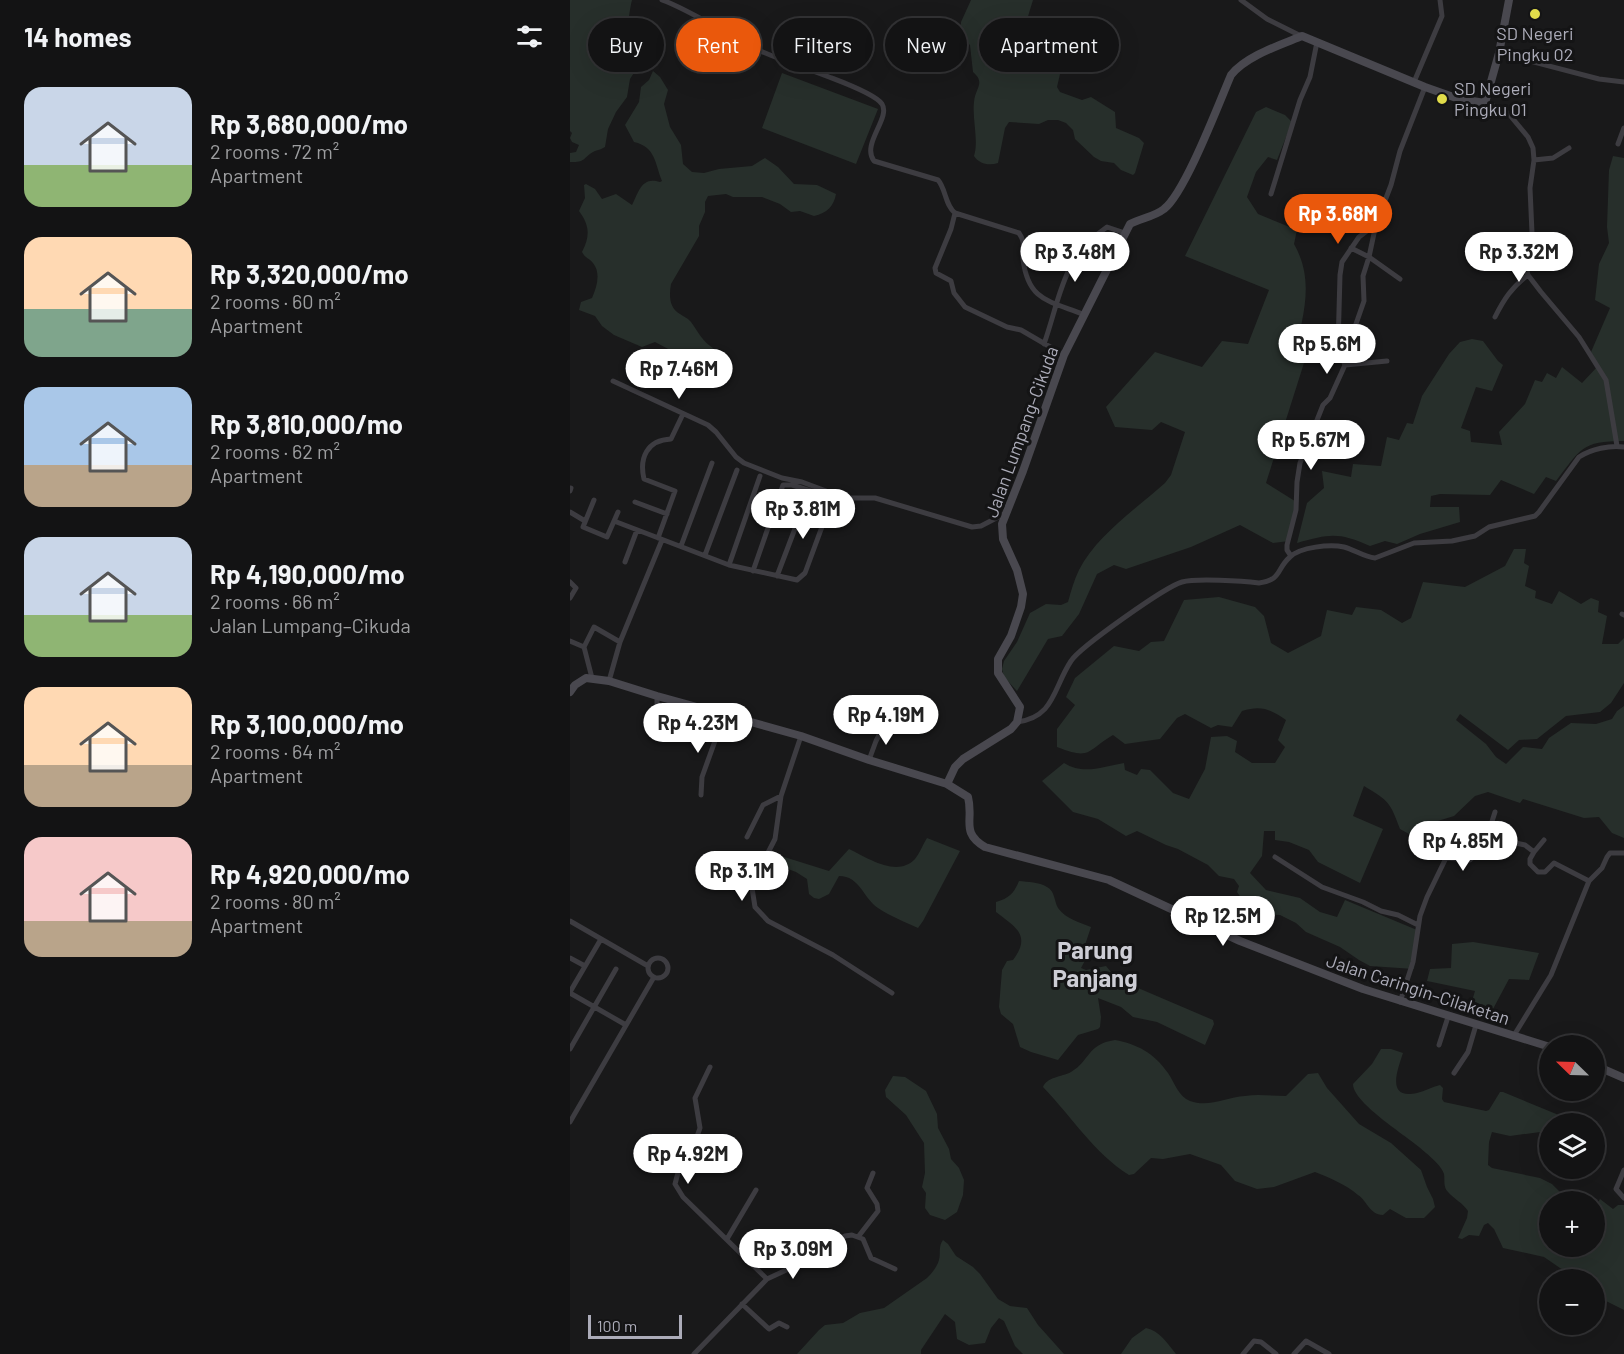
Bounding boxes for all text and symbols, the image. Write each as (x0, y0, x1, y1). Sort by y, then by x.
marker: SD Negeri Pingku 02 (1528, 7, 1542, 21)
chip: Buy (588, 18, 664, 72)
chip: Rent (676, 18, 761, 72)
chip: Filters (773, 18, 873, 72)
chip: New (885, 18, 967, 72)
chip: Apartment (979, 18, 1119, 72)
icon: filters (513, 20, 546, 53)
text: 14 homes (24, 21, 131, 52)
place label: SD Negeri Pingku 02 (1496, 22, 1574, 65)
place label: SD Negeri Pingku 01 (1454, 77, 1531, 120)
marker: SD Negeri Pingku 01 (1435, 92, 1449, 106)
text: Rp 3,680,000/mo (210, 108, 408, 139)
icon: home (72, 111, 144, 183)
text: 2 rooms · 72 m² (210, 139, 339, 163)
text: Apartment (210, 163, 303, 187)
pin: Rp 3.68M (1276, 194, 1400, 245)
text: Rp 3.68M (1298, 201, 1378, 225)
pin: Rp 3.48M (1013, 232, 1137, 283)
pin: Rp 3.32M (1457, 232, 1581, 283)
text: Rp 3.48M (1034, 239, 1116, 263)
text: Rp 3.32M (1479, 239, 1559, 263)
text: Rp 3,320,000/mo (210, 258, 409, 289)
icon: home (72, 261, 144, 333)
text: 2 rooms · 60 m² (210, 289, 341, 313)
text: Apartment (210, 313, 303, 337)
pin: Rp 5.6M (1272, 324, 1382, 375)
text: Rp 5.6M (1293, 331, 1361, 355)
street label: Jalan Lumpang–Cikuda (980, 343, 1062, 520)
pin: Rp 7.46M (617, 349, 741, 400)
text: Rp 7.46M (640, 356, 718, 380)
text: Rp 3,810,000/mo (210, 408, 403, 439)
icon: home (72, 411, 144, 483)
pin: Rp 5.67M (1249, 420, 1373, 471)
text: Rp 5.67M (1272, 427, 1350, 451)
text: 2 rooms · 62 m² (210, 439, 340, 463)
text: Apartment (210, 463, 303, 487)
pin: Rp 3.81M (741, 489, 865, 540)
text: Rp 3.81M (765, 496, 841, 520)
text: Rp 4,190,000/mo (210, 558, 405, 589)
icon: home (72, 561, 144, 633)
text: 2 rooms · 66 m² (210, 589, 340, 613)
text: Jalan Lumpang–Cikuda (210, 613, 411, 637)
pin: Rp 4.19M (824, 695, 948, 746)
text: Rp 4.19M (847, 702, 925, 726)
pin: Rp 4.23M (636, 703, 760, 754)
text: Rp 3,100,000/mo (210, 708, 404, 739)
text: Rp 4.23M (657, 710, 739, 734)
icon: home (72, 711, 144, 783)
text: 2 rooms · 64 m² (210, 739, 340, 763)
text: Apartment (210, 763, 303, 787)
pin: Rp 4.85M (1401, 821, 1525, 872)
text: Rp 4.85M (1422, 828, 1504, 852)
pin: Rp 3.1M (687, 851, 797, 902)
text: Rp 4,920,000/mo (210, 858, 410, 889)
text: Rp 3.1M (709, 858, 775, 882)
icon: home (72, 861, 144, 933)
text: 2 rooms · 80 m² (210, 889, 341, 913)
pin: Rp 12.5M (1161, 896, 1285, 947)
text: Rp 12.5M (1185, 903, 1261, 927)
text: Apartment (210, 913, 303, 937)
district label: Parung Panjang (1052, 935, 1138, 992)
street label: Jalan Caringin–Cilaketan (1324, 949, 1513, 1029)
north arrow (1539, 1035, 1605, 1101)
map controls (1539, 1035, 1605, 1335)
button: layers (1539, 1113, 1605, 1179)
pin: Rp 4.92M (626, 1134, 750, 1185)
text: Rp 4.92M (647, 1141, 729, 1165)
button: + (1539, 1191, 1605, 1257)
pin: Rp 3.09M (731, 1229, 855, 1280)
text: Rp 3.09M (753, 1236, 833, 1260)
button: − (1539, 1269, 1605, 1335)
scale bar (588, 1312, 682, 1340)
text: 100 m (597, 1316, 637, 1335)

